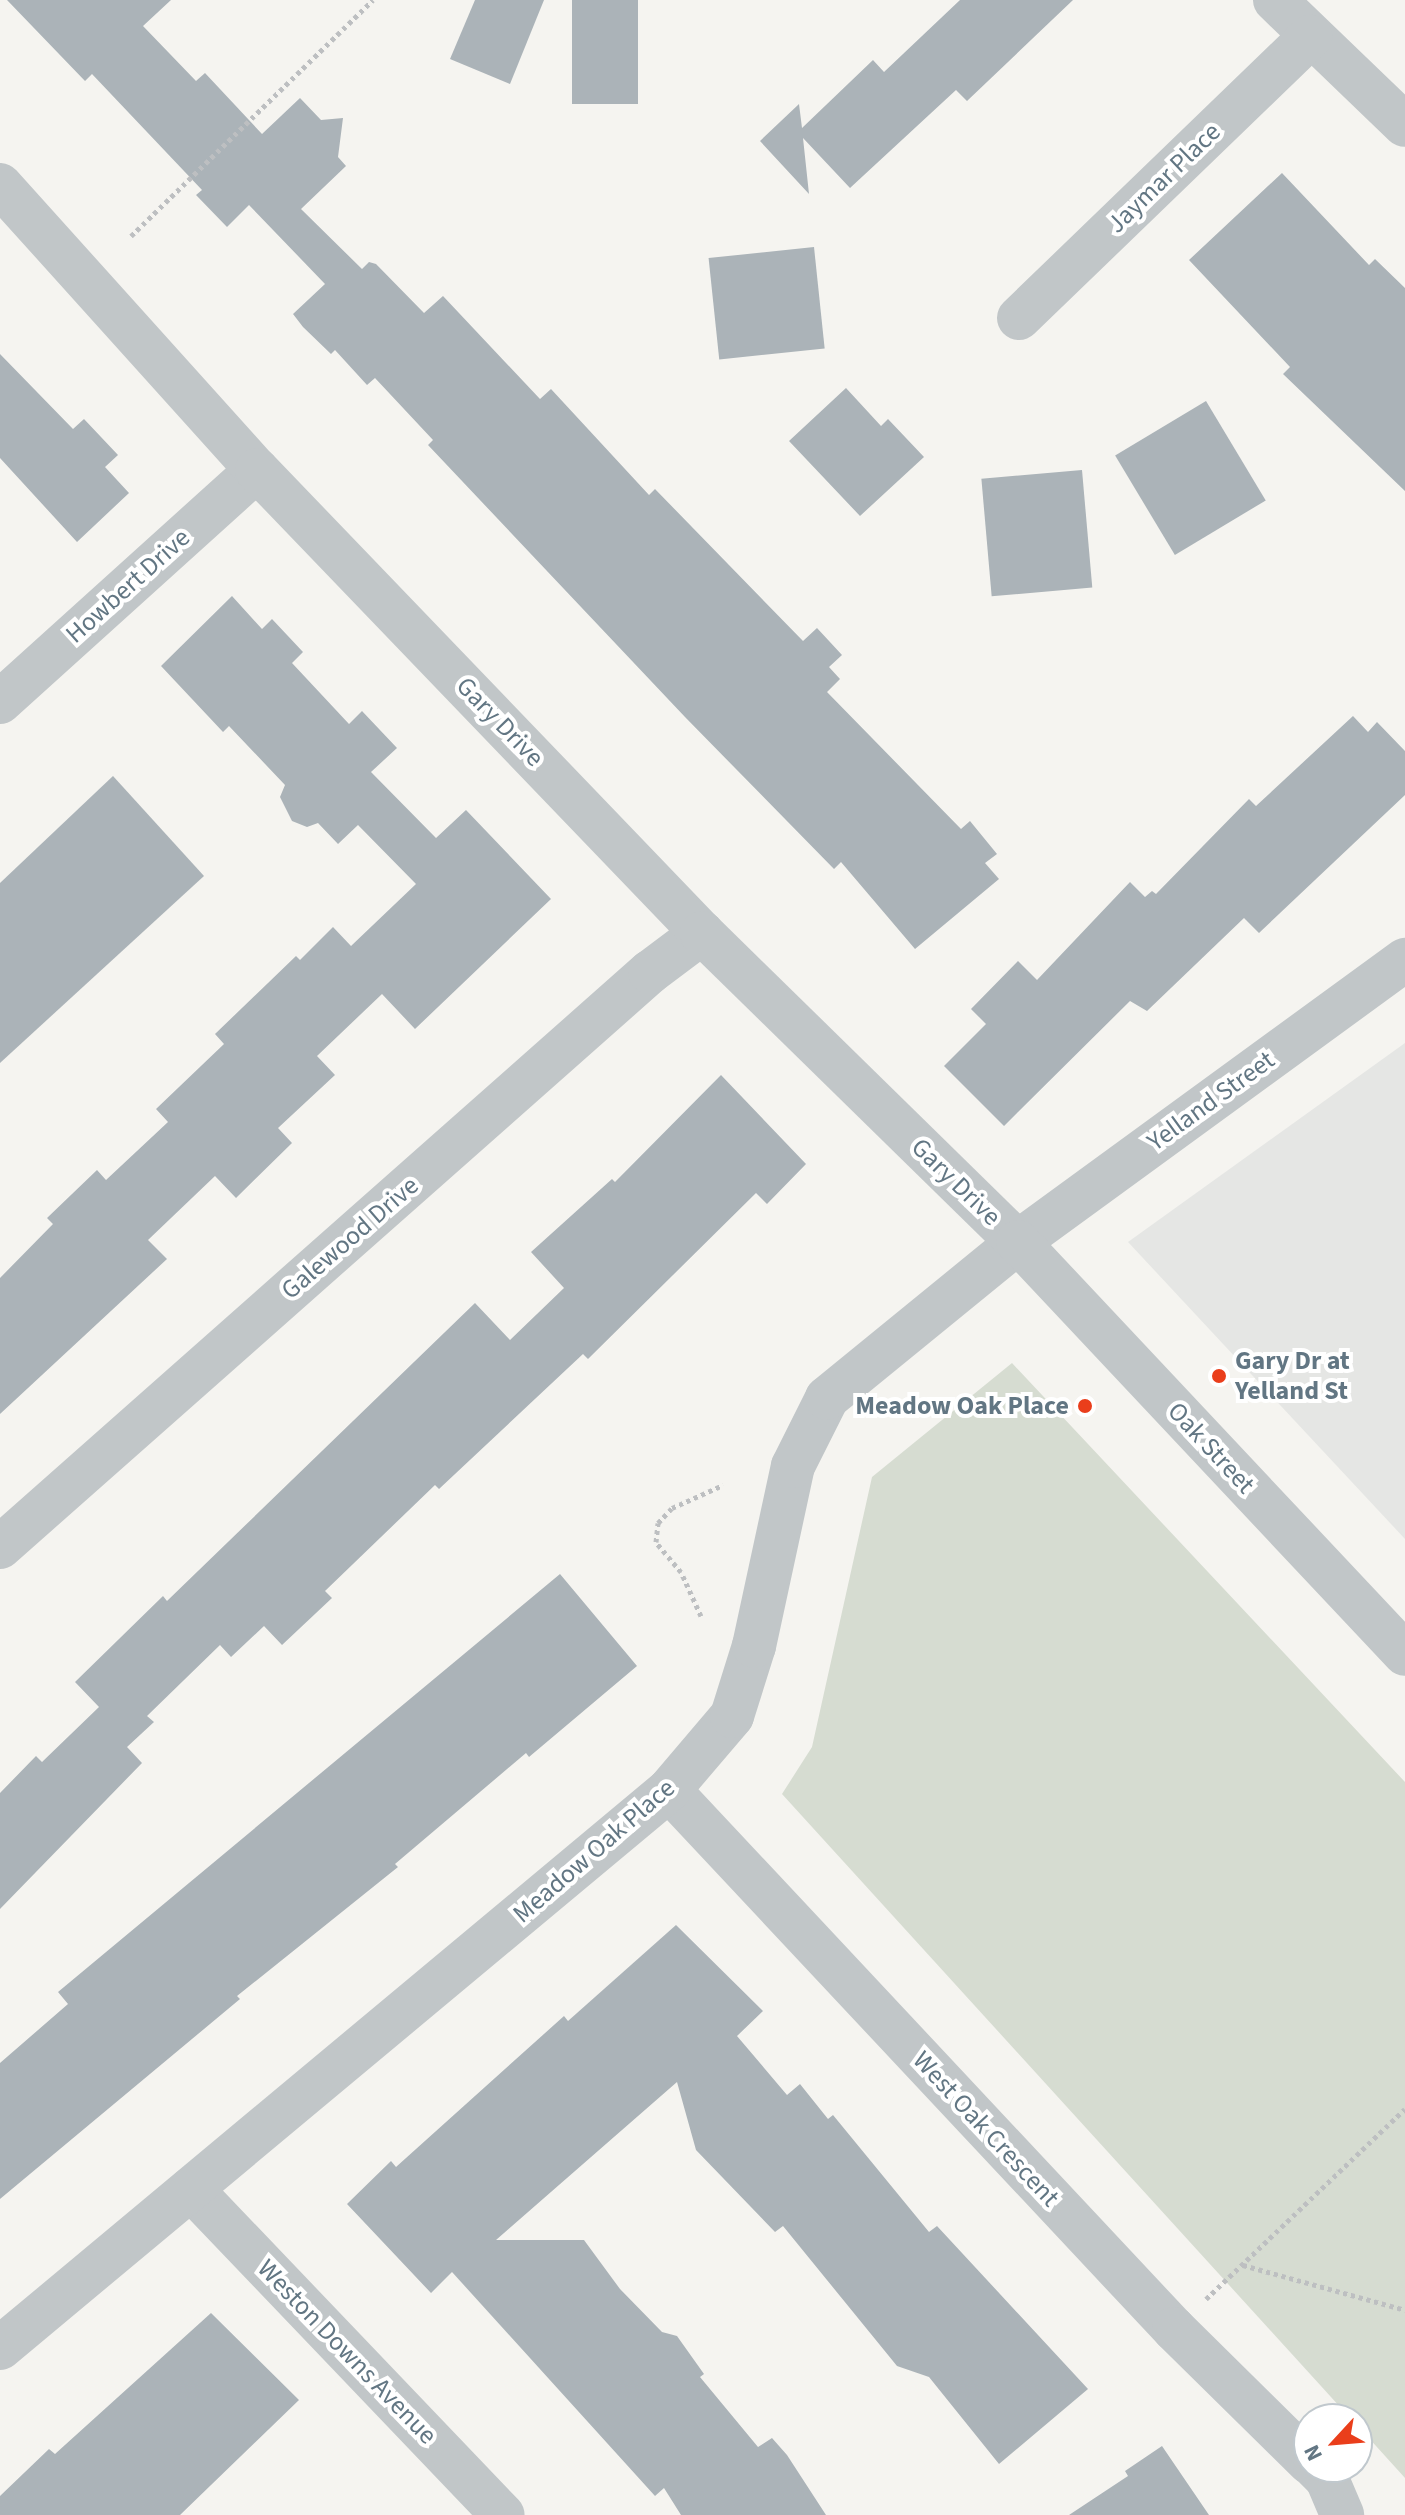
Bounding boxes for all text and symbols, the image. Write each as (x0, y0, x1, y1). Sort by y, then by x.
street label: Jaymar Place (1101, 116, 1227, 240)
street label: Howbert Drive (59, 522, 197, 650)
street label: Gary Drive (450, 671, 550, 773)
street label: Yelland Street (1141, 1044, 1281, 1158)
street label: Gary Drive (905, 1132, 1007, 1232)
street label: Galewood Drive (275, 1170, 425, 1306)
place label: Gary Dr at Yelland St (1235, 1345, 1350, 1406)
marker: Gary Dr at Yelland St (1210, 1367, 1228, 1385)
place label: Meadow Oak Place (855, 1390, 1069, 1422)
street label: Oak Street (1161, 1396, 1261, 1500)
marker: Meadow Oak Place (1076, 1397, 1094, 1415)
street label: Meadow Oak Place (507, 1772, 681, 1930)
street label: West Oak Crescent (906, 2045, 1066, 2213)
street label: Weston Downs Avenue (251, 2253, 443, 2451)
north arrow (1293, 2403, 1373, 2483)
text: N (1296, 2439, 1331, 2466)

